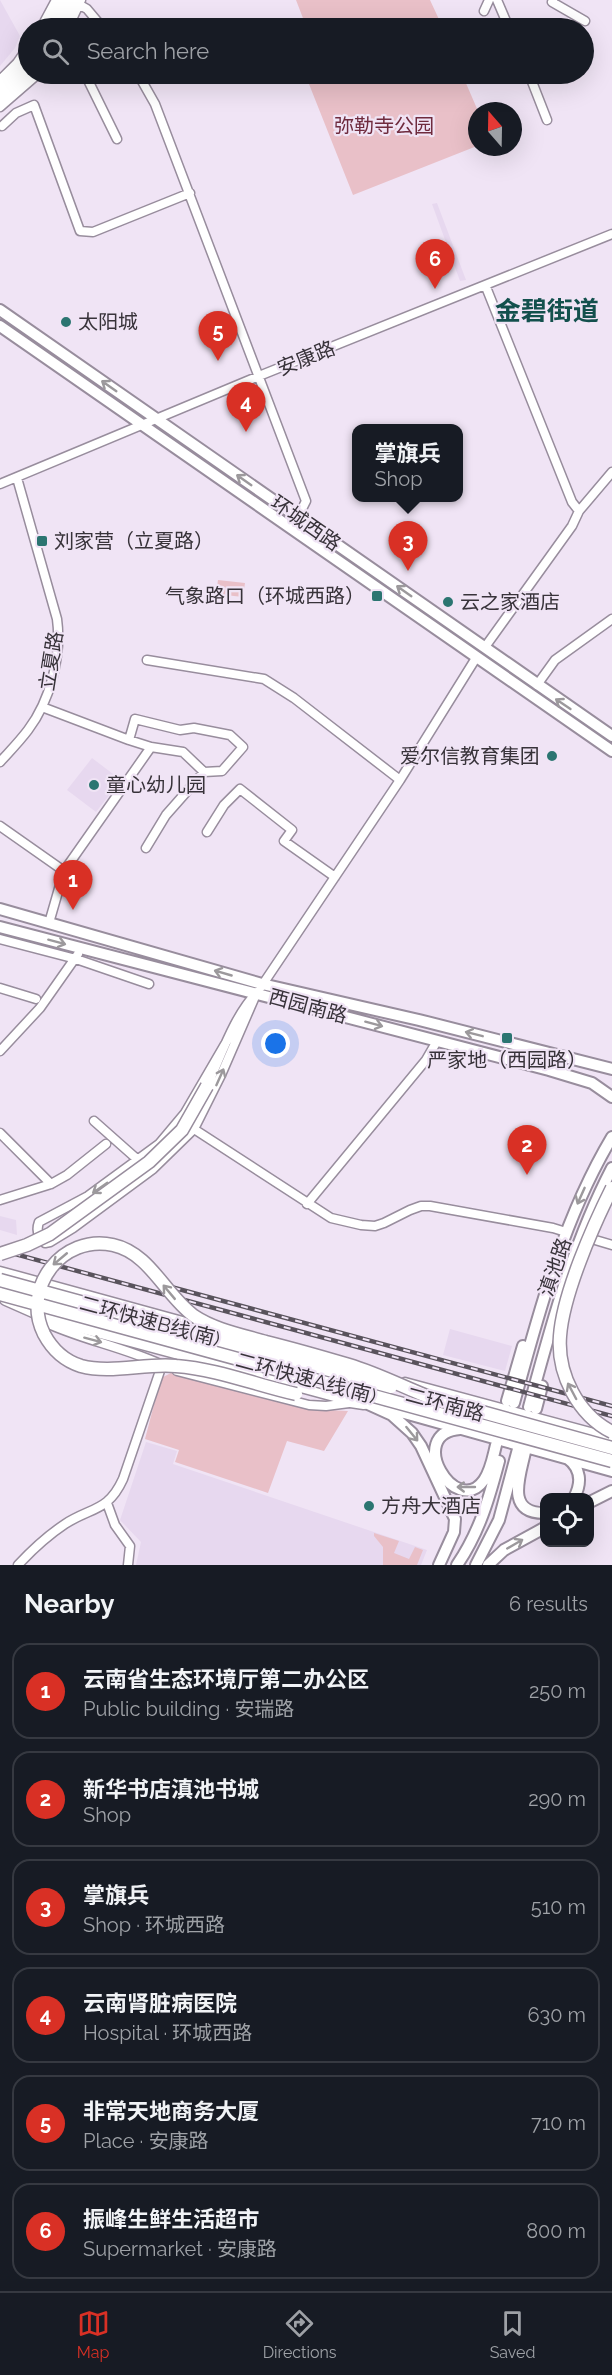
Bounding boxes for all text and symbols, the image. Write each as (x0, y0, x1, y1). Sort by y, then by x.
search box (18, 18, 594, 84)
icon: search (39, 35, 72, 68)
text: Search here (87, 38, 209, 64)
north arrow (468, 102, 522, 156)
park label: 弥勒寺公园 (334, 114, 434, 138)
pin: 6 (416, 240, 454, 289)
district label: 金碧街道 (495, 296, 599, 326)
place label: 太阳城 (78, 310, 138, 334)
pin: 5 (198, 312, 238, 361)
marker: 太阳城 (59, 315, 73, 329)
street label: 安康路 (274, 336, 338, 380)
one-way arrow (101, 380, 118, 392)
pin: 4 (226, 382, 266, 432)
popup (352, 424, 463, 502)
text: 掌旗兵 (374, 440, 441, 466)
text: Shop (374, 467, 423, 491)
one-way arrow (236, 474, 253, 486)
street label: 环城西路 (266, 490, 346, 556)
pin: 3 (388, 522, 428, 571)
place label: 刘家营（立夏路） (54, 529, 214, 553)
marker: 刘家营（立夏路） (35, 534, 49, 548)
place label: 气象路口（环城西路） (165, 584, 365, 608)
one-way arrow (397, 585, 413, 597)
marker: 气象路口（环城西路） (370, 589, 384, 603)
place label: 云之家酒店 (460, 590, 560, 614)
marker: 云之家酒店 (441, 595, 455, 609)
street label: 立夏路 (34, 629, 68, 693)
one-way arrow (555, 697, 572, 710)
place label: 爱尔信教育集团 (400, 744, 540, 768)
marker: 爱尔信教育集团 (545, 749, 559, 763)
place label: 童心幼儿园 (106, 773, 206, 797)
marker: 童心幼儿园 (87, 778, 101, 792)
pin: 1 (54, 860, 92, 910)
one-way arrow (47, 937, 66, 948)
one-way arrow (214, 967, 233, 978)
street label: 西园南路 (266, 984, 350, 1028)
one-way arrow (365, 1019, 384, 1030)
one-way arrow (465, 1028, 484, 1039)
your location (261, 1029, 290, 1058)
marker: 严家地（西园路） (500, 1031, 514, 1045)
place label: 严家地（西园路） (427, 1048, 587, 1072)
one-way arrow (215, 1068, 226, 1087)
pin: 2 (508, 1126, 546, 1175)
one-way arrow (93, 1182, 109, 1194)
one-way arrow (575, 1187, 587, 1205)
street label: 滇池路 (534, 1235, 576, 1299)
one-way arrow (52, 1253, 68, 1266)
one-way arrow (162, 1285, 176, 1300)
street label: 二环快速B线(南) (77, 1291, 223, 1351)
one-way arrow (83, 1335, 102, 1346)
street label: 二环快速A线(南) (233, 1348, 379, 1408)
street label: 二环南路 (403, 1382, 487, 1426)
one-way arrow (566, 1382, 578, 1400)
one-way arrow (406, 1426, 419, 1442)
one-way arrow (457, 1481, 476, 1493)
map controls (540, 1493, 594, 1547)
button: locate (540, 1493, 594, 1547)
place label: 方舟大酒店 (381, 1494, 481, 1518)
marker: 方舟大酒店 (362, 1499, 376, 1513)
one-way arrow (506, 1538, 523, 1550)
text: Nearby (24, 1589, 114, 1619)
text: 6 results (509, 1592, 588, 1616)
text: 云南省生态环境厅第二办公区 (83, 1666, 369, 1692)
text: 1 (41, 1679, 50, 1703)
text: 250 m (529, 1679, 586, 1703)
text: Public building · 安瑞路 (83, 1697, 294, 1721)
text: 新华书店滇池书城 (83, 1776, 259, 1802)
text: 2 (40, 1787, 51, 1811)
text: 290 m (528, 1787, 586, 1811)
text: Shop (83, 1803, 131, 1827)
text: 掌旗兵 (83, 1882, 149, 1908)
text: 3 (40, 1895, 51, 1919)
text: 510 m (531, 1895, 586, 1919)
text: Shop · 环城西路 (83, 1913, 225, 1937)
text: 云南肾脏病医院 (83, 1990, 237, 2016)
text: 4 (40, 2003, 51, 2027)
text: 630 m (528, 2003, 586, 2027)
text: Hospital · 环城西路 (83, 2021, 252, 2045)
text: 非常天地商务大厦 (83, 2098, 259, 2124)
text: 5 (40, 2111, 51, 2135)
text: 710 m (531, 2111, 586, 2135)
text: Place · 安康路 (83, 2129, 208, 2153)
text: 振峰生鲜生活超市 (83, 2206, 259, 2232)
text: 6 (39, 2219, 52, 2243)
text: 800 m (526, 2219, 586, 2243)
text: Supermarket · 安康路 (83, 2237, 277, 2261)
tab: Map (77, 2307, 110, 2362)
tab: Directions (263, 2307, 337, 2362)
tab: Saved (490, 2307, 535, 2362)

